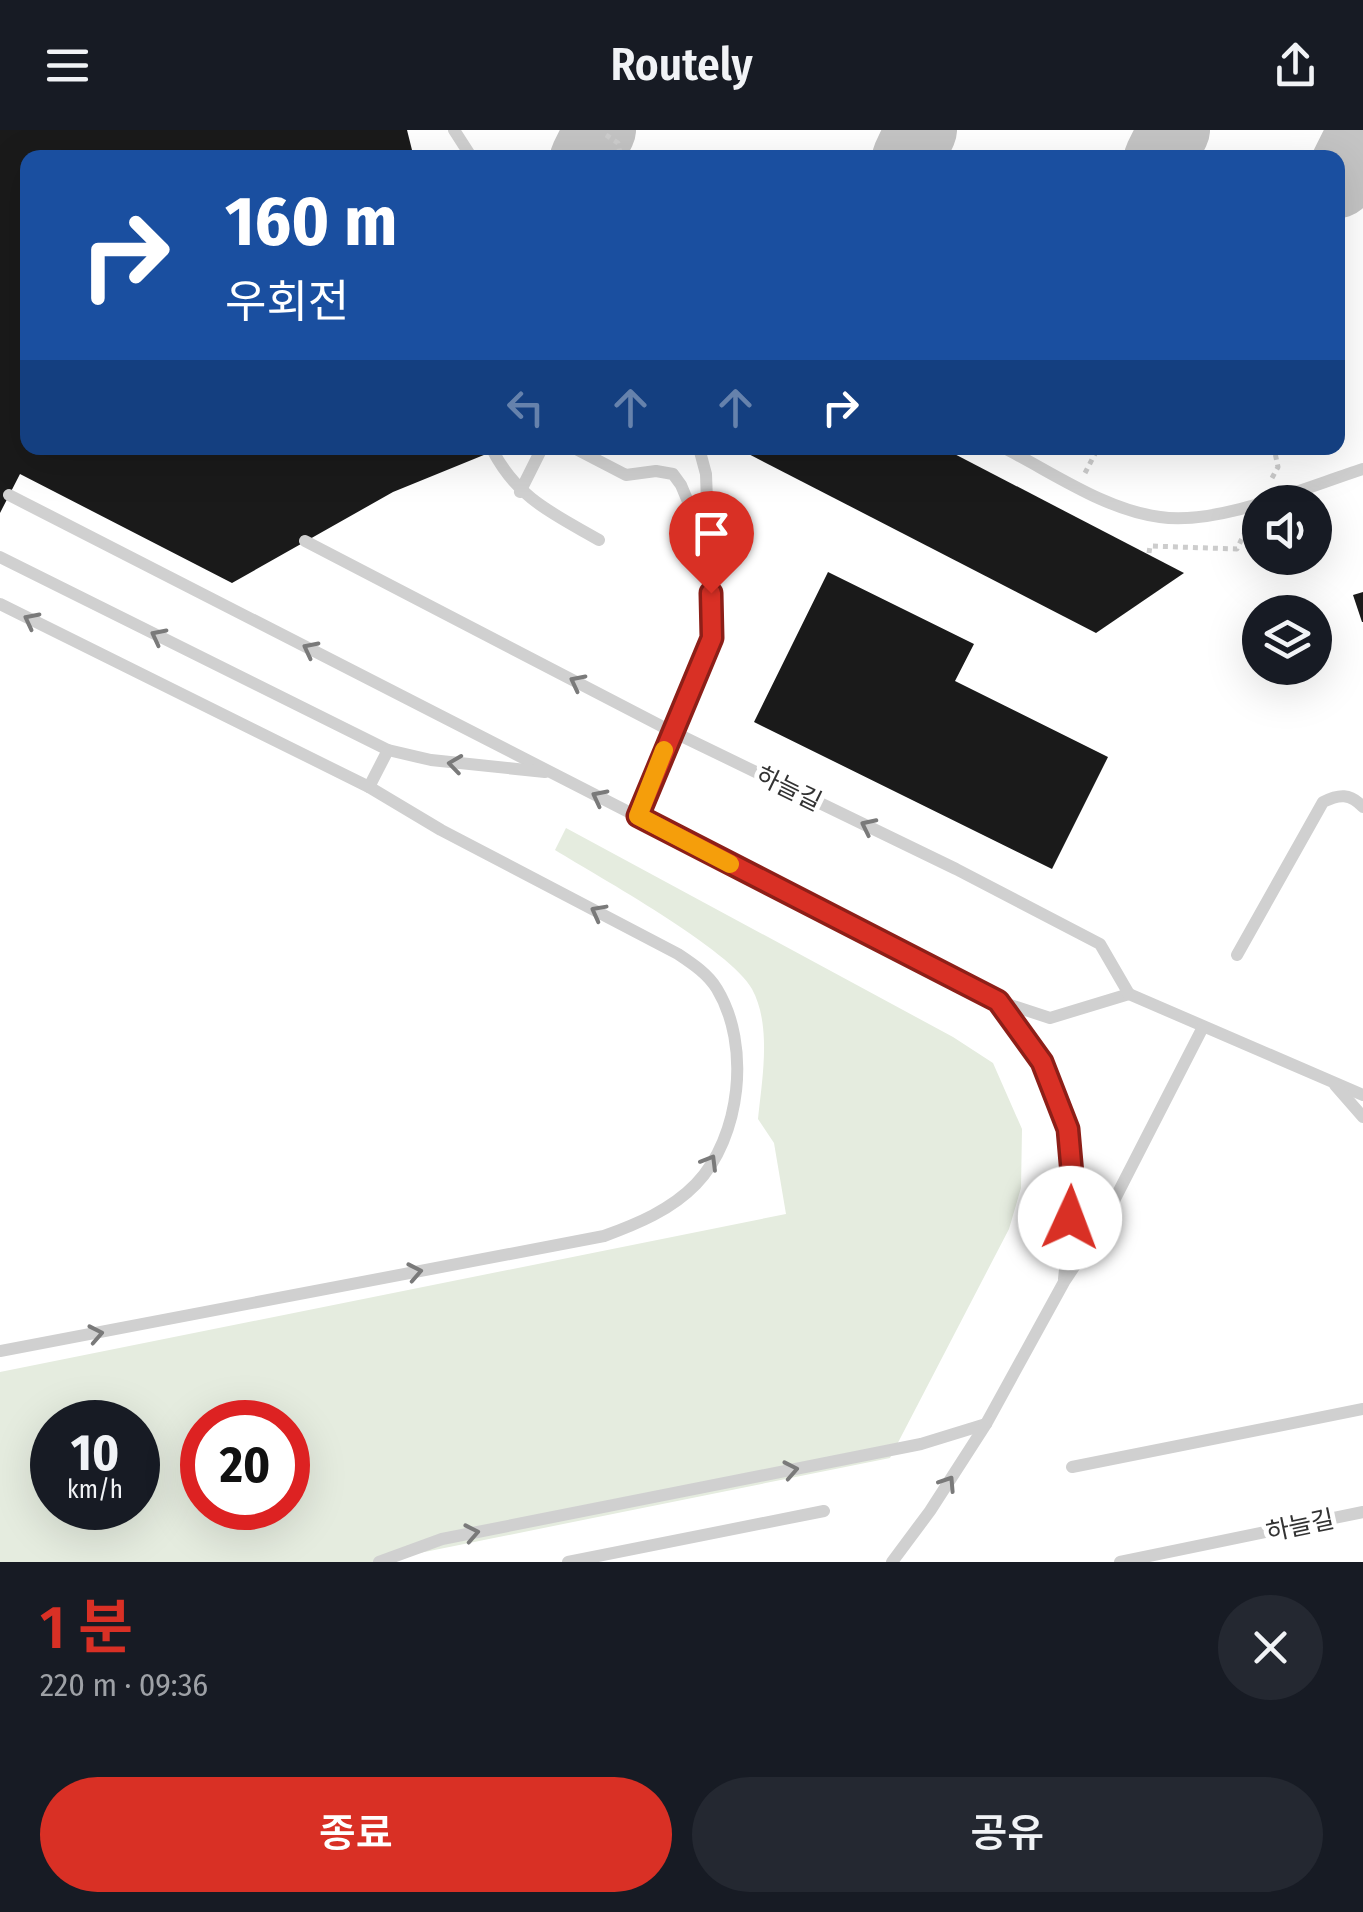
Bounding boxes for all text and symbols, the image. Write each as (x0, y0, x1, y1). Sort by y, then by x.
icon: menu (40, 38, 95, 93)
text: Routely (610, 38, 753, 92)
icon: share (1268, 38, 1323, 93)
text: 160 m (225, 180, 397, 264)
icon: right (60, 190, 190, 320)
text: 우회전 (225, 275, 349, 329)
icon: left (498, 380, 553, 435)
icon: ahead (603, 380, 658, 435)
icon: ahead (708, 380, 763, 435)
icon: right (813, 380, 868, 435)
map controls (1242, 485, 1332, 685)
button: sound (1242, 485, 1332, 575)
pin (669, 491, 754, 594)
icon: arrive (684, 506, 739, 561)
button: layers (1242, 595, 1332, 685)
one-way arrow (24, 612, 42, 632)
one-way arrow (151, 629, 169, 648)
one-way arrow (302, 641, 320, 661)
one-way arrow (569, 674, 587, 694)
one-way arrow (447, 754, 463, 775)
street label: 하늘길 (751, 760, 826, 818)
one-way arrow (592, 790, 610, 809)
one-way arrow (861, 819, 879, 839)
one-way arrow (591, 905, 609, 924)
one-way arrow (698, 1155, 717, 1173)
position arrow (1018, 1166, 1122, 1270)
one-way arrow (406, 1263, 423, 1284)
one-way arrow (87, 1325, 104, 1346)
speed limit sign: 20 (180, 1400, 310, 1530)
text: 10 (71, 1423, 119, 1483)
one-way arrow (782, 1460, 799, 1481)
text: km/h (67, 1475, 123, 1505)
one-way arrow (936, 1476, 955, 1494)
street label: 하늘길 (1263, 1504, 1337, 1548)
one-way arrow (463, 1524, 480, 1545)
text: 1 분 (40, 1592, 133, 1664)
button: close (1218, 1595, 1323, 1700)
text: 220 m · 09:36 (40, 1666, 208, 1704)
button: 종료 (40, 1777, 672, 1892)
button: 공유 (692, 1777, 1323, 1892)

